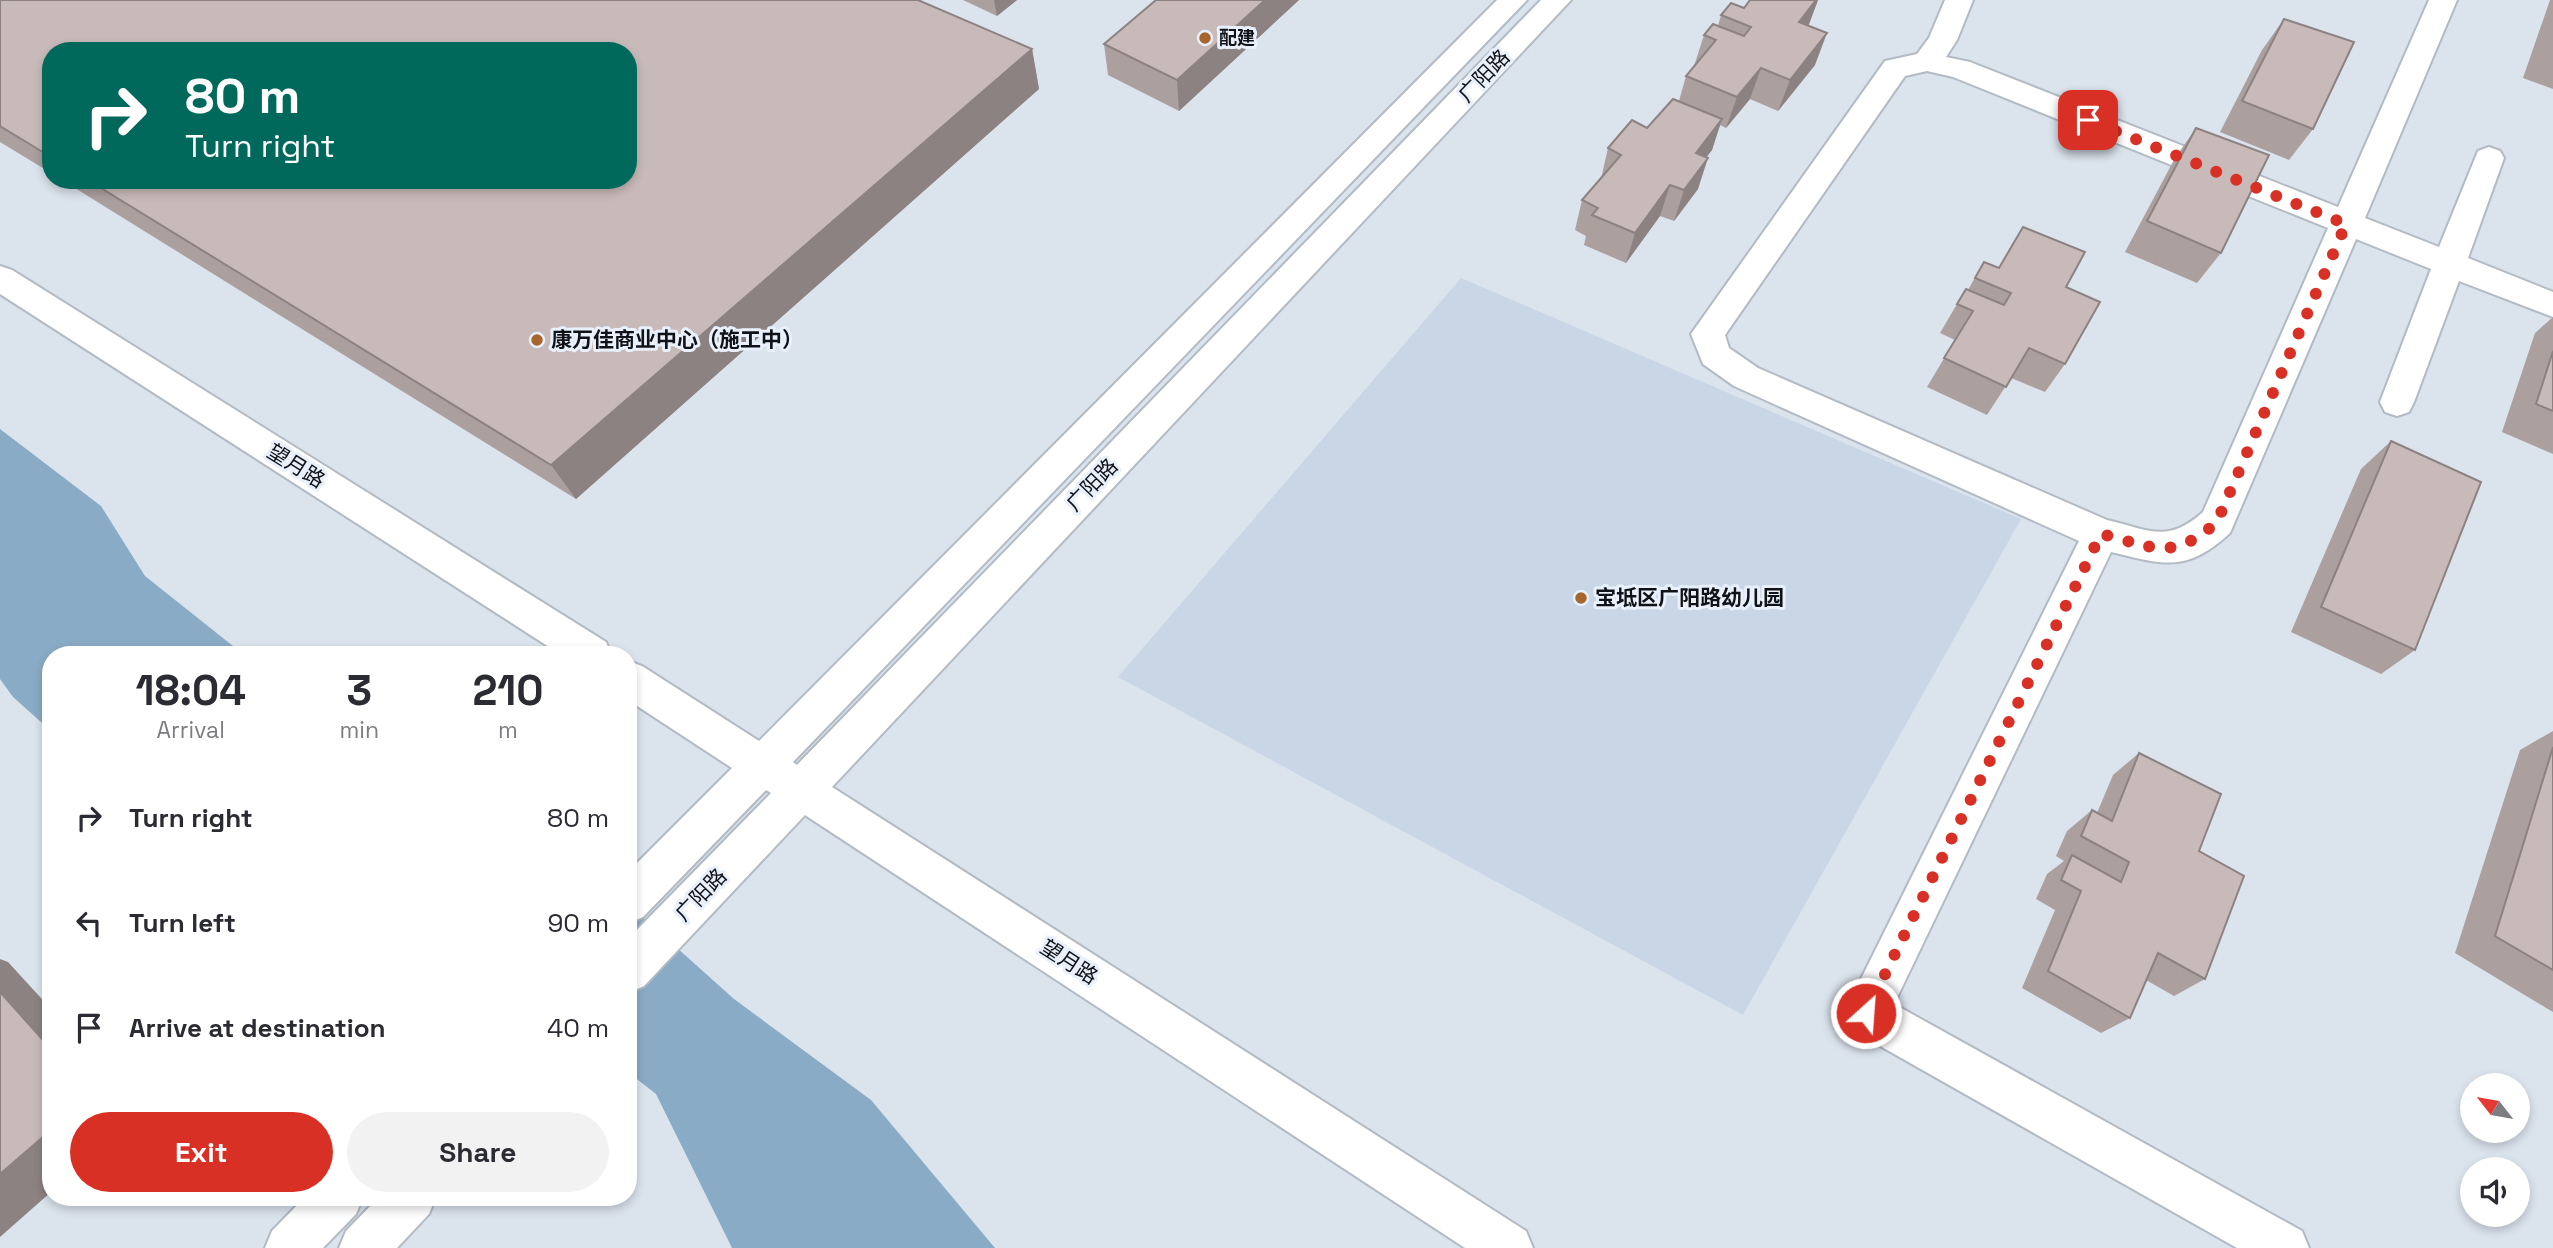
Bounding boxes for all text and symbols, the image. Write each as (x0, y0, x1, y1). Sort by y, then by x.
place label: 配建 (1219, 26, 1255, 49)
marker: 配建 (1197, 30, 1213, 46)
street label: 广阳路 (1452, 44, 1515, 108)
text: 80 m (185, 65, 300, 127)
icon: right (70, 70, 161, 161)
pin (2058, 90, 2118, 150)
icon: arrive (2069, 101, 2107, 139)
text: Turn right (185, 126, 335, 166)
place label: 康万佳商业中心（施工中） (551, 326, 803, 353)
marker: 康万佳商业中心（施工中） (529, 332, 545, 348)
street label: 望月路 (262, 437, 330, 494)
street label: 广阳路 (1060, 453, 1123, 517)
place label: 宝坻区广阳路幼儿园 (1595, 584, 1784, 611)
marker: 宝坻区广阳路幼儿园 (1573, 590, 1589, 606)
text: 18:04 (135, 664, 246, 717)
text: 3 (346, 664, 372, 717)
text: 210 (472, 664, 544, 717)
text: Arrival (157, 715, 225, 745)
text: min (339, 715, 379, 745)
text: m (498, 715, 518, 745)
icon: right (70, 799, 108, 837)
text: Turn right (129, 801, 253, 835)
text: 80 m (547, 801, 609, 835)
street label: 广阳路 (669, 863, 732, 927)
icon: left (70, 904, 108, 942)
text: Turn left (129, 906, 236, 940)
text: 90 m (547, 906, 609, 940)
street label: 望月路 (1036, 933, 1103, 990)
position arrow (1829, 976, 1903, 1050)
icon: arrive (70, 1009, 108, 1047)
text: Arrive at destination (129, 1011, 386, 1045)
text: 40 m (547, 1011, 609, 1045)
north arrow (2460, 1073, 2530, 1143)
map controls (2460, 1073, 2530, 1227)
button: Exit (70, 1112, 333, 1192)
button: Share (347, 1112, 609, 1192)
button: sound (2460, 1157, 2530, 1227)

